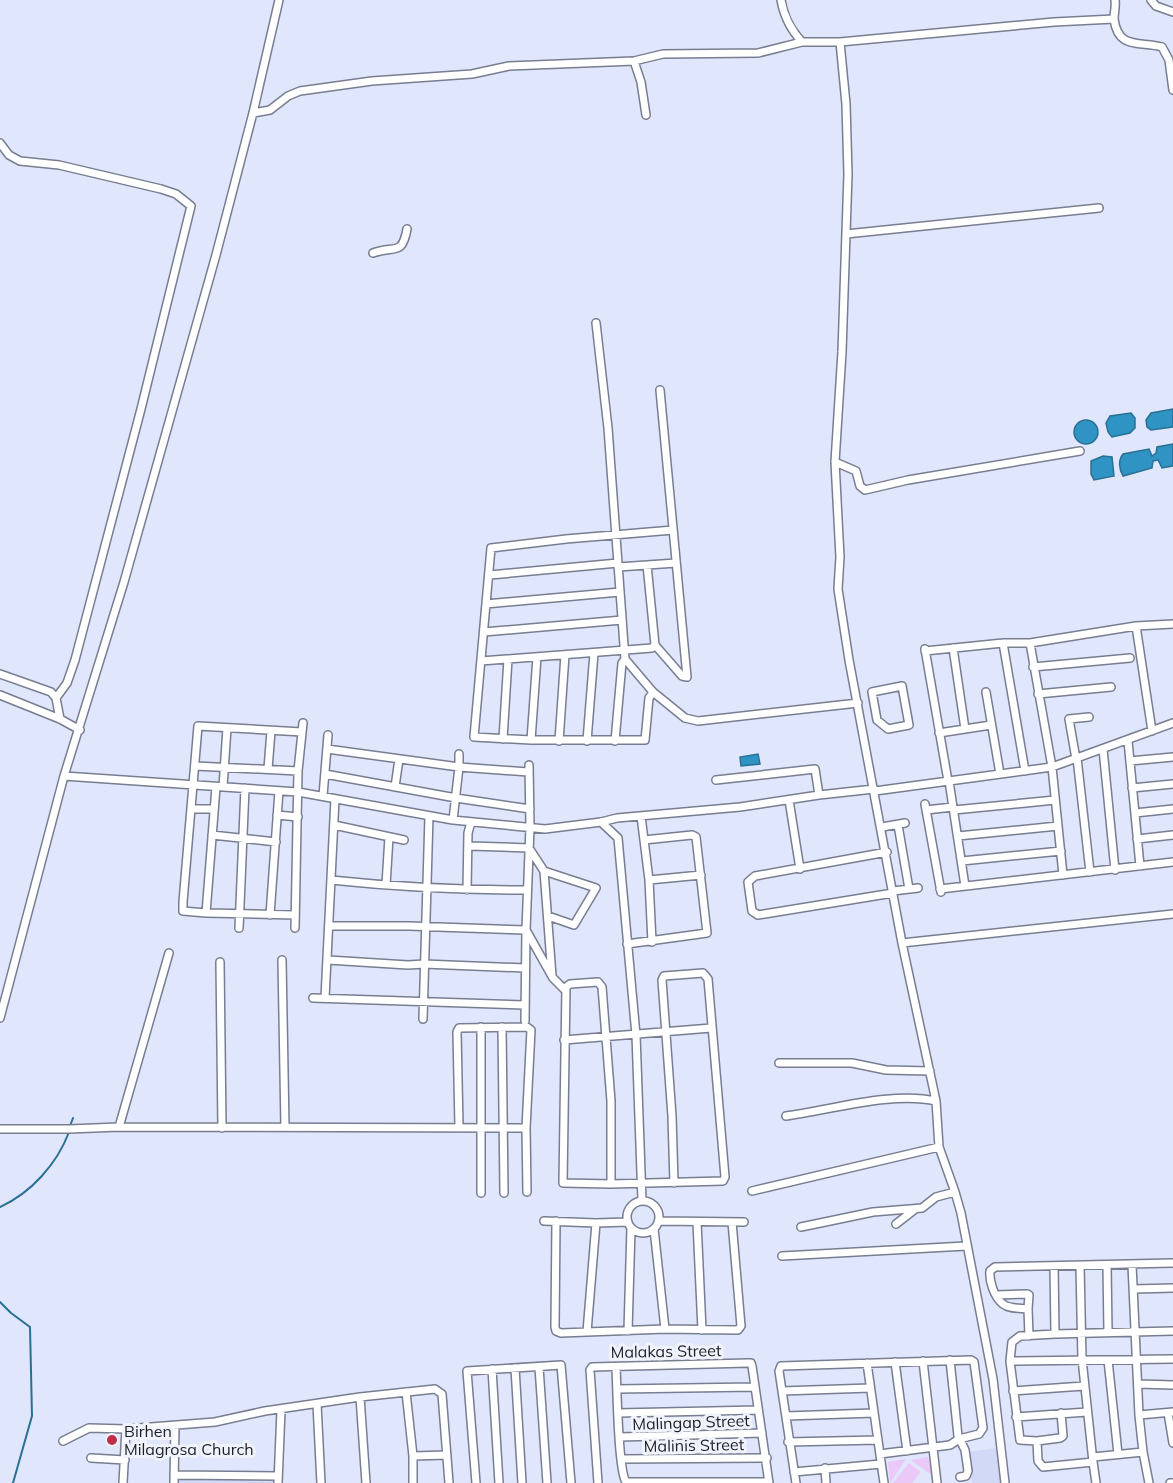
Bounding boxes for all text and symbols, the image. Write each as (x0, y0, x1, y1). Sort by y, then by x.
street label: Malakas Street (610, 1340, 722, 1362)
street label: Malingap Street (632, 1410, 751, 1434)
place label: Birhen Milagrosa Church (124, 1421, 254, 1459)
marker: Birhen Milagrosa Church (105, 1433, 119, 1447)
street label: Malinis Street (644, 1434, 745, 1456)

